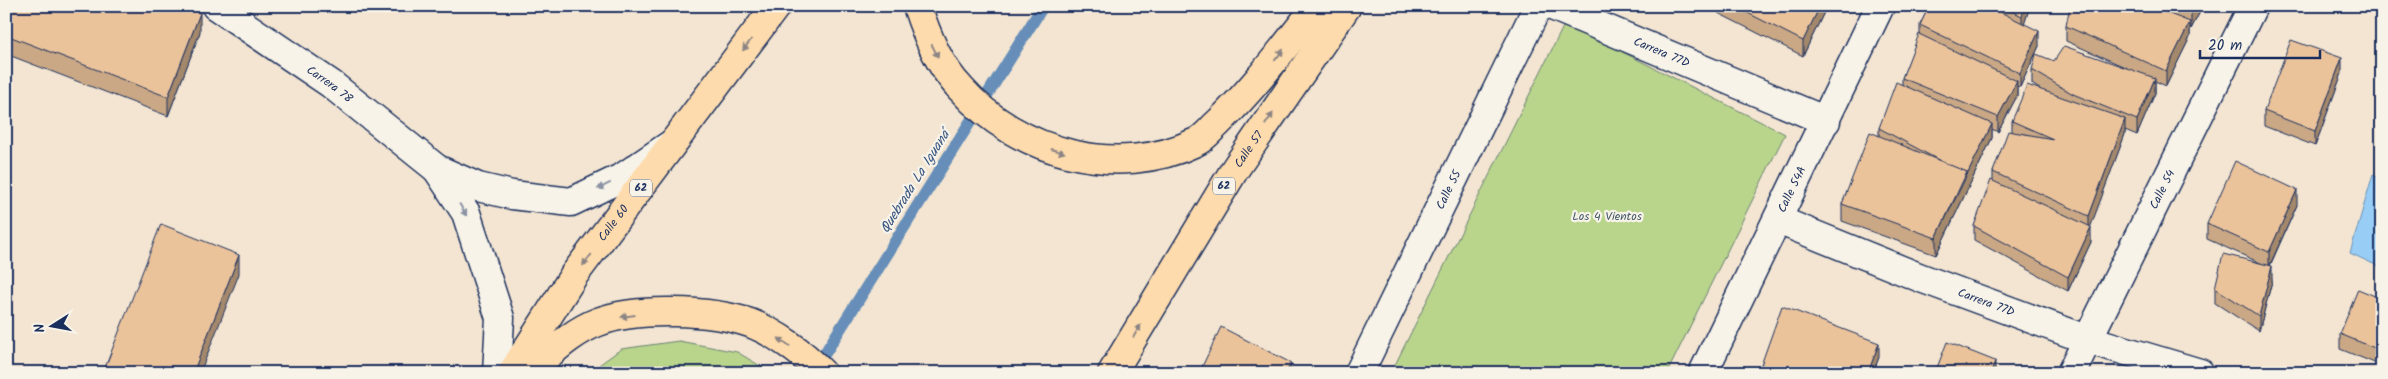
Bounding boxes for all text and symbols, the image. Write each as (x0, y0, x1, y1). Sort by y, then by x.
scale bar (2200, 28, 2320, 60)
street label: Carrera 77D (1631, 32, 1693, 72)
text: 20 m (2208, 34, 2242, 58)
one-way arrow (741, 38, 752, 51)
one-way arrow (931, 44, 939, 59)
one-way arrow (1274, 48, 1284, 62)
street label: Carrera 78 (303, 61, 358, 108)
one-way arrow (1264, 112, 1274, 126)
water label: Quebrada La Iguaná (874, 122, 958, 238)
street label: Calle 57 (1229, 127, 1268, 172)
one-way arrow (1050, 147, 1065, 155)
street label: Calle 54A (1772, 163, 1811, 216)
street label: Calle 55 (1431, 165, 1467, 213)
street label: Calle 54 (2144, 166, 2180, 212)
road number: 62 (1213, 178, 1235, 195)
road number: 62 (630, 180, 652, 197)
one-way arrow (597, 182, 611, 190)
street label: Calle 60 (593, 201, 633, 245)
one-way arrow (459, 203, 468, 216)
park label: Los 4 Vientos (1572, 207, 1642, 226)
one-way arrow (581, 253, 592, 266)
street label: Carrera 77D (1955, 283, 2018, 321)
north arrow (28, 302, 78, 352)
one-way arrow (619, 312, 635, 320)
text: N (29, 322, 52, 335)
one-way arrow (1132, 324, 1141, 337)
one-way arrow (777, 337, 791, 347)

